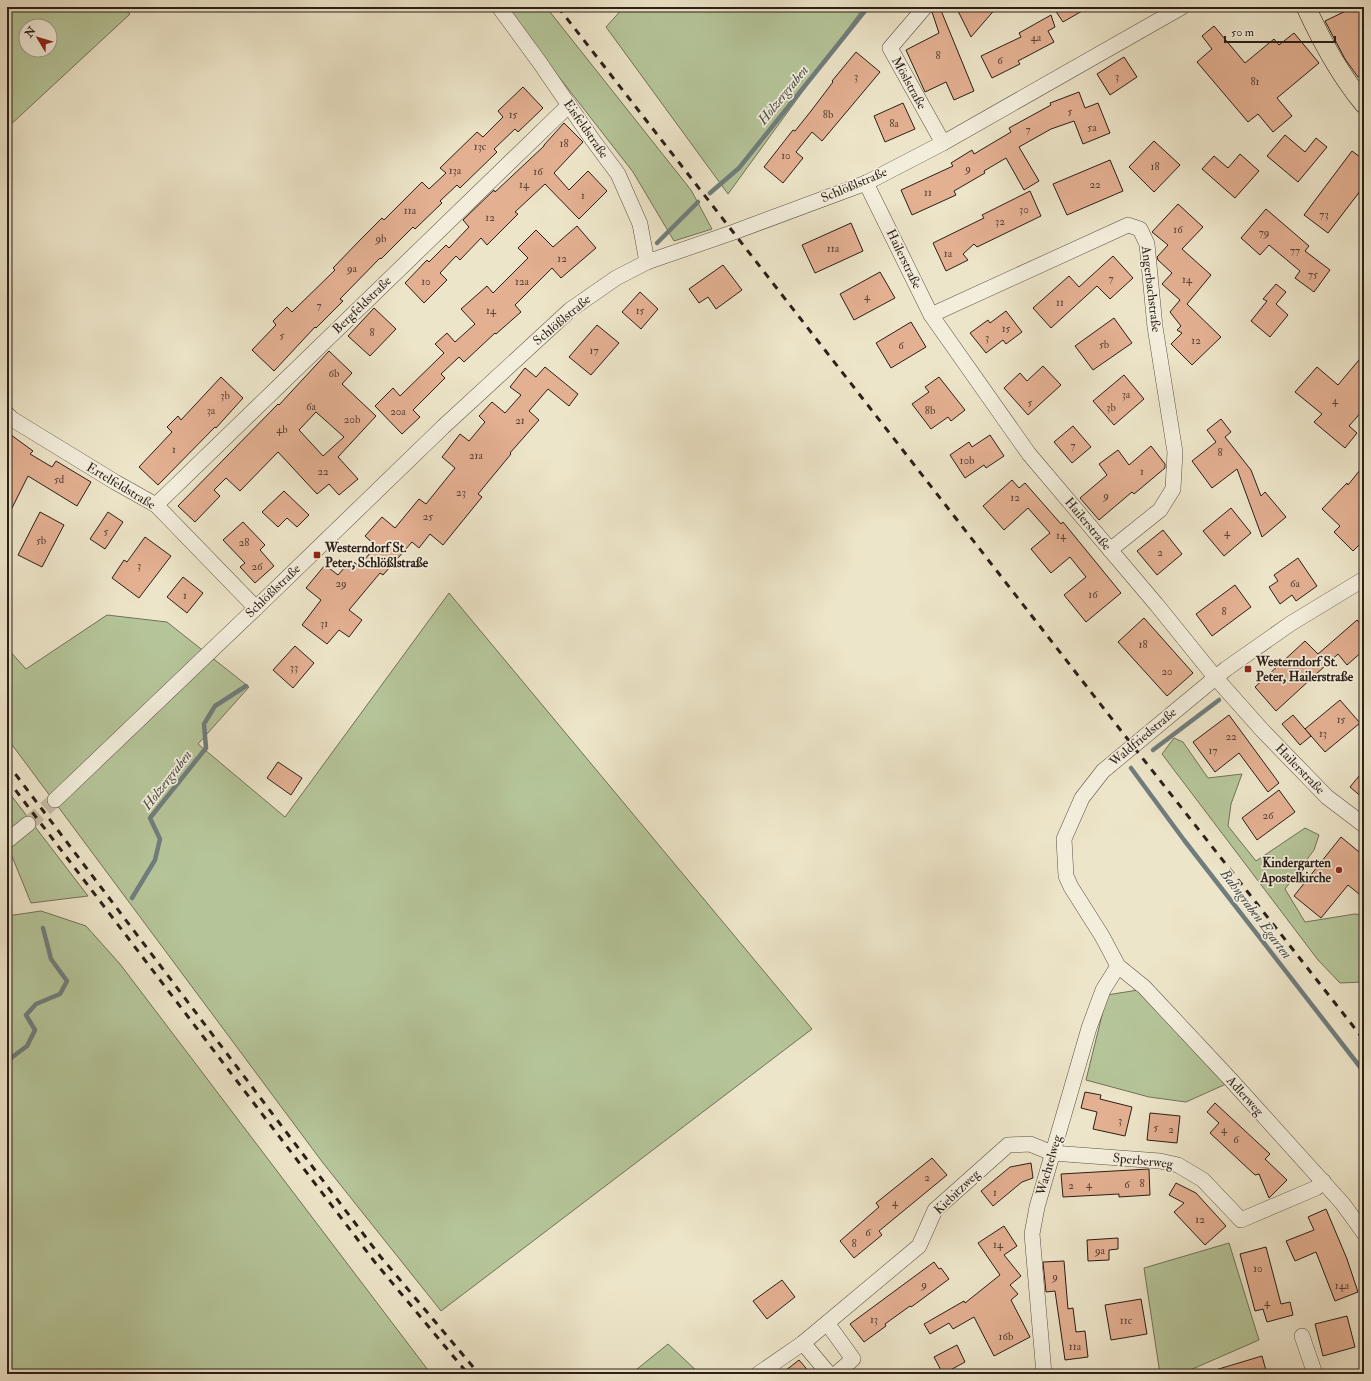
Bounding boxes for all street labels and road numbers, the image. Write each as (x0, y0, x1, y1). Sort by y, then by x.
street label: Möslstraße (888, 54, 930, 113)
street label: Eisfeldstraße (560, 97, 612, 162)
street label: Schlößlstraße (818, 164, 890, 206)
street label: Hailerstraße (883, 227, 926, 292)
street label: Angerbachstraße (1138, 244, 1164, 334)
street label: Bergfeldstraße (329, 273, 395, 337)
street label: Schlößlstraße (530, 291, 595, 349)
street label: Ertelfeldstraße (84, 459, 159, 513)
street label: Hailerstraße (1061, 494, 1115, 554)
street label: Schlößlstraße (242, 560, 304, 621)
street label: Waldfriedstraße (1105, 704, 1180, 770)
street label: Hailerstraße (1272, 740, 1328, 798)
street label: Adlerweg (1222, 1072, 1267, 1120)
street label: Wachtelweg (1032, 1132, 1065, 1198)
street label: Sperberweg (1112, 1150, 1175, 1173)
street label: Kiebitzweg (931, 1166, 984, 1218)

